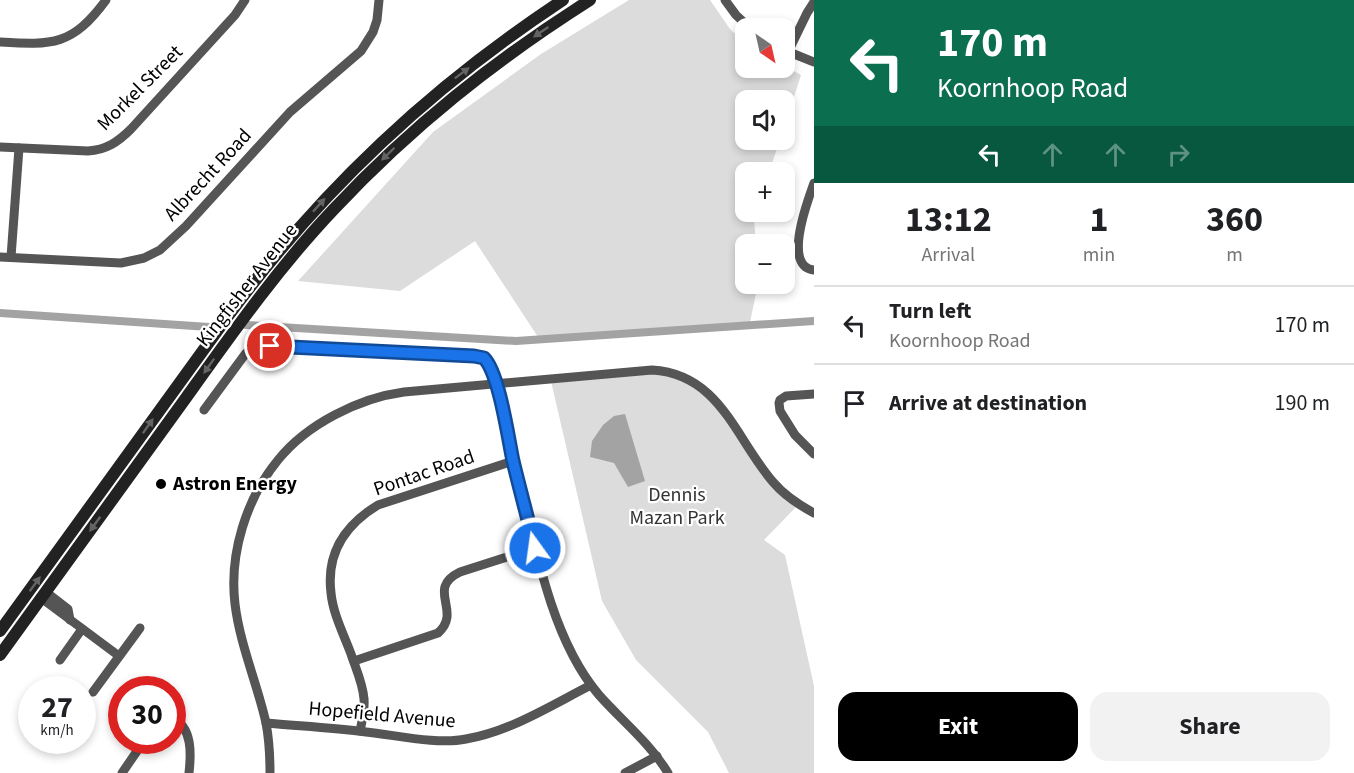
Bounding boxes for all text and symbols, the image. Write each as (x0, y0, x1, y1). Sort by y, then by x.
text: 170 m (937, 13, 1048, 73)
north arrow (735, 18, 795, 78)
map controls (735, 18, 795, 294)
icon: left (838, 24, 916, 102)
one-way arrow (533, 26, 549, 38)
street label: Morkel Street (91, 39, 189, 137)
one-way arrow (453, 67, 469, 79)
text: Koornhoop Road (937, 69, 1128, 108)
button: sound (735, 90, 795, 150)
street label: Albrecht Road (158, 123, 258, 227)
icon: left (973, 138, 1006, 171)
icon: ahead (1036, 138, 1069, 171)
icon: ahead (1099, 138, 1132, 171)
icon: right (1162, 138, 1195, 171)
one-way arrow (382, 146, 396, 160)
button: + (735, 162, 795, 222)
text: 13:12 (905, 194, 992, 245)
text: 1 (1089, 194, 1108, 245)
text: 360 (1206, 194, 1263, 245)
one-way arrow (312, 198, 326, 213)
street label: Kingfisher Avenue (190, 217, 304, 353)
button: − (735, 234, 795, 294)
text: Arrival (921, 241, 975, 269)
text: min (1083, 241, 1115, 269)
text: m (1226, 241, 1243, 269)
text: Turn left (889, 295, 971, 327)
icon: left (838, 309, 871, 342)
text: 170 m (1275, 309, 1330, 341)
pin (244, 320, 295, 371)
text: Koornhoop Road (889, 327, 1031, 355)
icon: arrive (253, 329, 286, 362)
one-way arrow (203, 359, 215, 374)
icon: arrive (838, 387, 871, 420)
text: Arrive at destination (889, 387, 1087, 419)
text: 190 m (1275, 387, 1330, 419)
one-way arrow (142, 418, 154, 434)
street label: Pontac Road (370, 443, 478, 503)
place label: Astron Energy (172, 470, 297, 498)
marker: Astron Energy (154, 477, 168, 491)
park label: Dennis Mazan Park (629, 481, 725, 532)
position arrow (503, 516, 567, 580)
one-way arrow (89, 517, 101, 532)
one-way arrow (28, 577, 40, 592)
speed limit sign: 30 (108, 676, 186, 754)
text: 27 (41, 686, 73, 729)
button: Exit (838, 692, 1078, 761)
button: Share (1090, 692, 1330, 761)
street label: Hopefield Avenue (307, 695, 457, 735)
text: km/h (40, 720, 74, 741)

